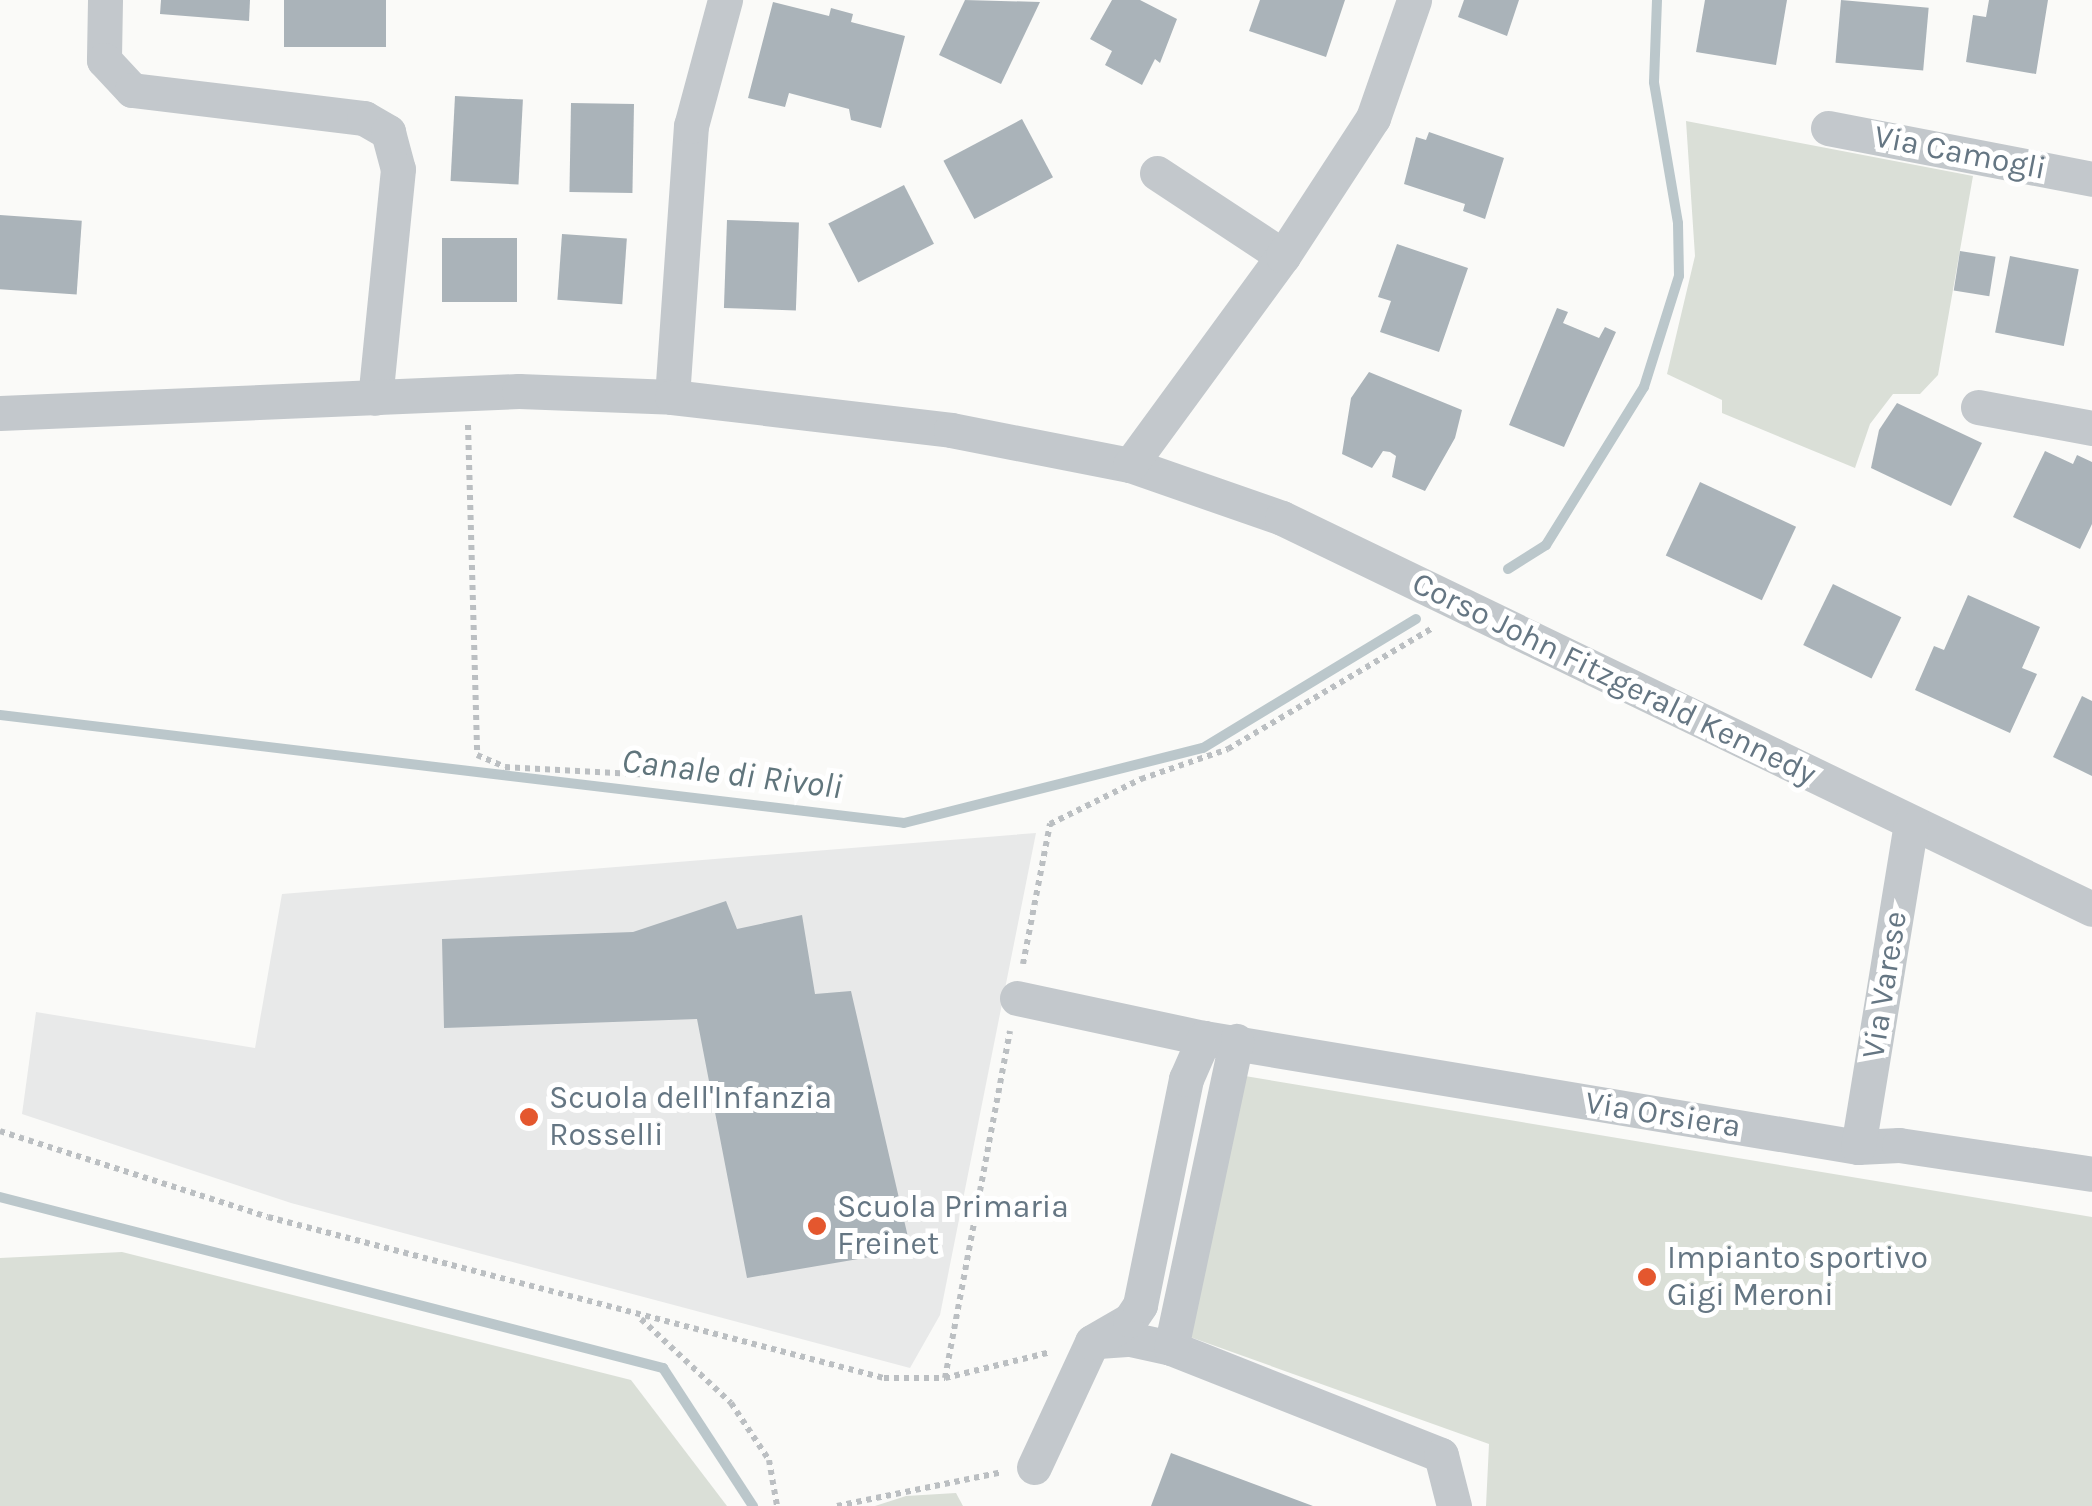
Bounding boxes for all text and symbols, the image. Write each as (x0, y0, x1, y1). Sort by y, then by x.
street label: Via Camogli (1871, 118, 2049, 188)
street label: Corso John Fitzgerald Kennedy (1406, 564, 1822, 794)
water label: Canale di Rivoli (619, 740, 845, 808)
street label: Via Varese (1854, 909, 1916, 1061)
place label: Scuola dell'Infanzia Rosselli (549, 1080, 832, 1155)
street label: Via Orsiera (1582, 1084, 1744, 1146)
marker: Scuola dell'Infanzia Rosselli (518, 1106, 540, 1128)
place label: Scuola Primaria Freinet (837, 1189, 1069, 1264)
marker: Scuola Primaria Freinet (806, 1215, 828, 1237)
place label: Impianto sportivo Gigi Meroni (1667, 1240, 1928, 1315)
marker: Impianto sportivo Gigi Meroni (1636, 1266, 1658, 1288)

